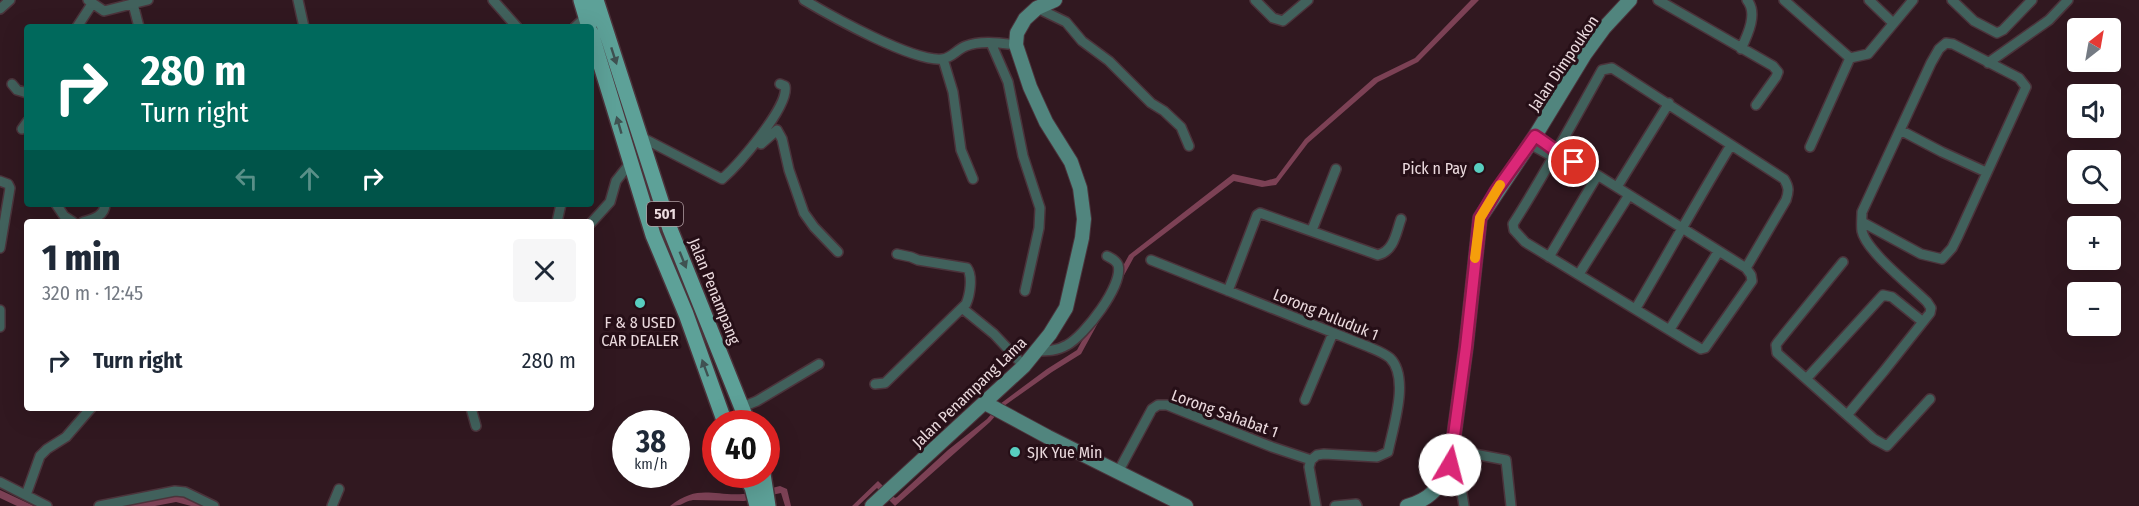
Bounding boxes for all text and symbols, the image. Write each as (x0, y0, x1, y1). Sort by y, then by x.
street label: Jalan Dimpoukon (1524, 12, 1602, 115)
north arrow (2067, 18, 2121, 72)
map controls (2067, 18, 2121, 336)
text: 280 m (141, 46, 246, 96)
one-way arrow (610, 47, 619, 65)
icon: right (42, 48, 120, 126)
button: sound (2067, 84, 2121, 138)
text: Turn right (141, 97, 249, 129)
one-way arrow (614, 116, 623, 134)
pin (1548, 136, 1599, 187)
icon: arrive (1557, 145, 1590, 178)
button: search (2067, 150, 2121, 204)
place label: Pick n Pay (1402, 159, 1468, 178)
marker: Pick n Pay (1472, 161, 1486, 175)
icon: left (230, 162, 263, 195)
icon: ahead (293, 162, 326, 195)
icon: right (356, 162, 389, 195)
road number: 501 (647, 202, 683, 226)
button: + (2067, 216, 2121, 270)
street label: Jalan Penampang (685, 235, 745, 347)
text: 1 min (42, 236, 120, 280)
button: close (513, 239, 576, 302)
one-way arrow (678, 252, 688, 270)
text: 320 m · 12:45 (42, 281, 143, 305)
button: − (2067, 282, 2121, 336)
street label: Lorong Puluduk 1 (1270, 285, 1381, 344)
marker: F & 8 USED CAR DEALER (633, 296, 647, 310)
place label: F & 8 USED CAR DEALER (601, 313, 679, 350)
street label: Jalan Penampang Lama (908, 333, 1031, 452)
icon: right (42, 344, 75, 377)
text: Turn right (93, 347, 182, 374)
text: 280 m (522, 347, 576, 374)
one-way arrow (700, 359, 710, 377)
street label: Lorong Sahabat 1 (1169, 385, 1281, 442)
speed limit sign: 40 (702, 410, 780, 488)
text: 38 (636, 424, 666, 460)
position arrow (1418, 433, 1482, 497)
place label: SJK Yue Min (1027, 443, 1103, 462)
marker: SJK Yue Min (1008, 445, 1022, 459)
text: km/h (634, 455, 668, 473)

